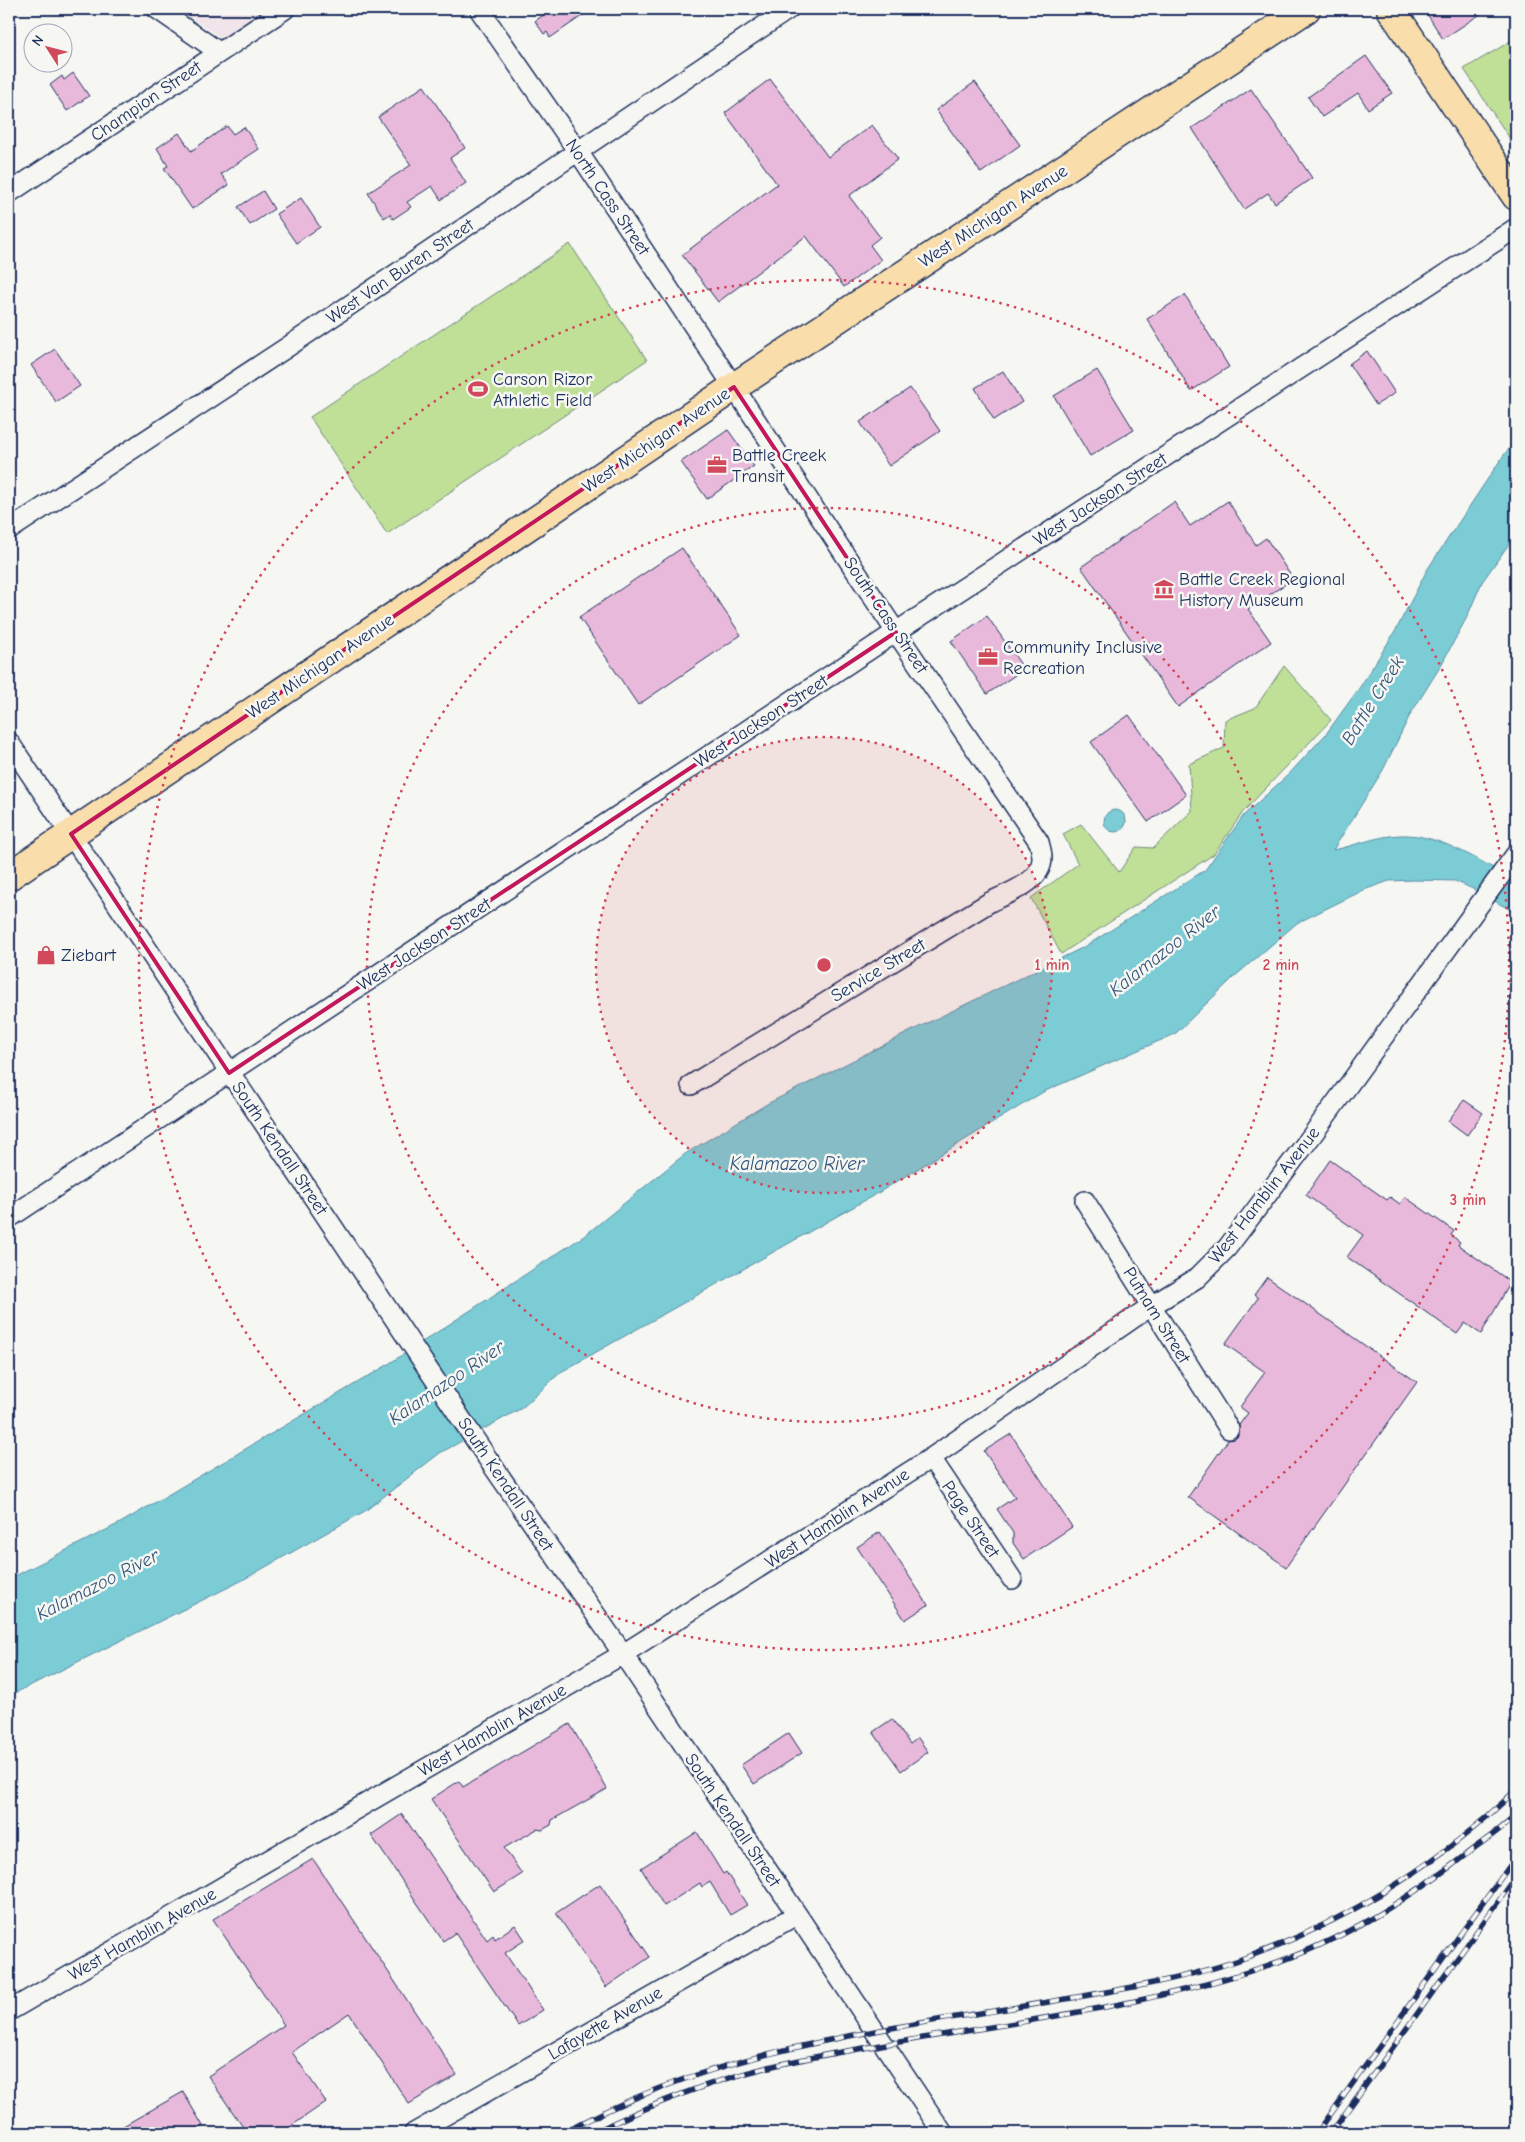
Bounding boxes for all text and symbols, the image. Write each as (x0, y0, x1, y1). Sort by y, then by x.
north arrow (22, 22, 72, 72)
text: N (28, 32, 47, 49)
street label: Champion Street (87, 56, 206, 146)
street label: North Cass Street (561, 135, 655, 260)
street label: West Michigan Avenue (915, 160, 1072, 272)
street label: West Van Buren Street (323, 214, 479, 329)
place label: Carson Rizor Athletic Field (493, 369, 593, 411)
sports icon: Carson Rizor Athletic Field (467, 378, 489, 400)
street label: West Michigan Avenue (579, 383, 734, 498)
place label: Battle Creek Transit (732, 445, 827, 487)
street label: West Jackson Street (1030, 448, 1172, 550)
office icon: Battle Creek Transit (706, 454, 728, 476)
street label: South Cass Street (839, 553, 933, 678)
place label: Battle Creek Regional History Museum (1179, 569, 1345, 611)
museum icon: Battle Creek Regional History Museum (1153, 578, 1175, 600)
street label: West Michigan Avenue (243, 609, 398, 724)
place label: Community Inclusive Recreation (1003, 637, 1162, 679)
office icon: Community Inclusive Recreation (977, 646, 999, 668)
water label: Battle Creek (1337, 651, 1409, 749)
street label: West Jackson Street (691, 670, 833, 772)
street label: West Jackson Street (354, 893, 496, 995)
water label: Kalamazoo River (1105, 900, 1226, 1001)
street label: Service Street (827, 934, 930, 1007)
shop icon: Ziebart (35, 944, 57, 966)
place label: Ziebart (61, 945, 117, 966)
centre of rings (815, 956, 833, 974)
text: 1 min (1035, 956, 1069, 974)
text: 2 min (1263, 956, 1299, 974)
street label: South Kendall Street (227, 1078, 332, 1220)
street label: West Hamblin Avenue (1205, 1123, 1324, 1268)
water label: Kalamazoo River (730, 1153, 866, 1175)
text: 3 min (1450, 1191, 1486, 1209)
street label: Putnam Street (1119, 1263, 1195, 1368)
water label: Kalamazoo River (385, 1335, 510, 1430)
street label: South Kendall Street (453, 1414, 558, 1556)
street label: West Hamblin Avenue (761, 1464, 913, 1573)
street label: Page Street (937, 1477, 1004, 1562)
water label: Kalamazoo River (32, 1544, 164, 1625)
street label: West Hamblin Avenue (414, 1679, 570, 1781)
street label: South Kendall Street (680, 1750, 785, 1892)
street label: West Hamblin Avenue (64, 1883, 220, 1985)
street label: Lafayette Avenue (544, 1982, 666, 2065)

